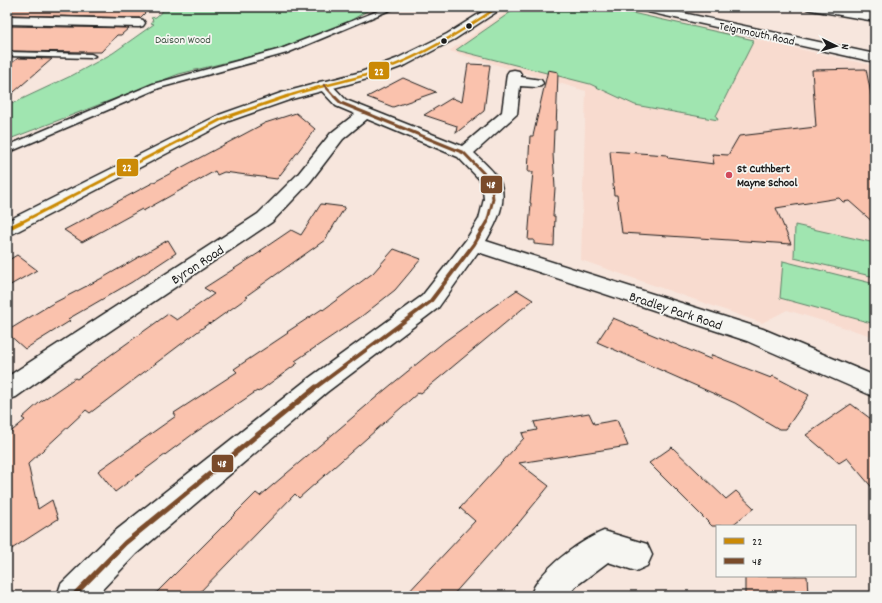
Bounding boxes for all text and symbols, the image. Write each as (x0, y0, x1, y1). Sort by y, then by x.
street label: Teignmouth Road (717, 18, 796, 51)
unlabelled marker (464, 21, 474, 31)
north arrow (816, 26, 856, 66)
park label: Daison Wood (155, 32, 211, 49)
unlabelled marker (439, 36, 449, 46)
text: N (836, 43, 852, 51)
line badge: 22 (368, 61, 390, 80)
text: 22 (374, 65, 384, 81)
line badge: 22 (116, 158, 139, 177)
text: 22 (122, 161, 132, 177)
place label: St Cuthbert Mayne School (737, 161, 797, 192)
marker: St Cuthbert Mayne School (724, 170, 734, 180)
line badge: 48 (480, 175, 503, 194)
text: 48 (487, 178, 496, 194)
street label: Byron Road (168, 241, 229, 290)
street label: Bradley Park Road (626, 287, 724, 336)
line badge: 48 (211, 454, 234, 473)
text: 48 (218, 457, 227, 473)
legend (716, 525, 856, 577)
text: 22 (752, 534, 763, 551)
text: 48 (752, 554, 762, 571)

